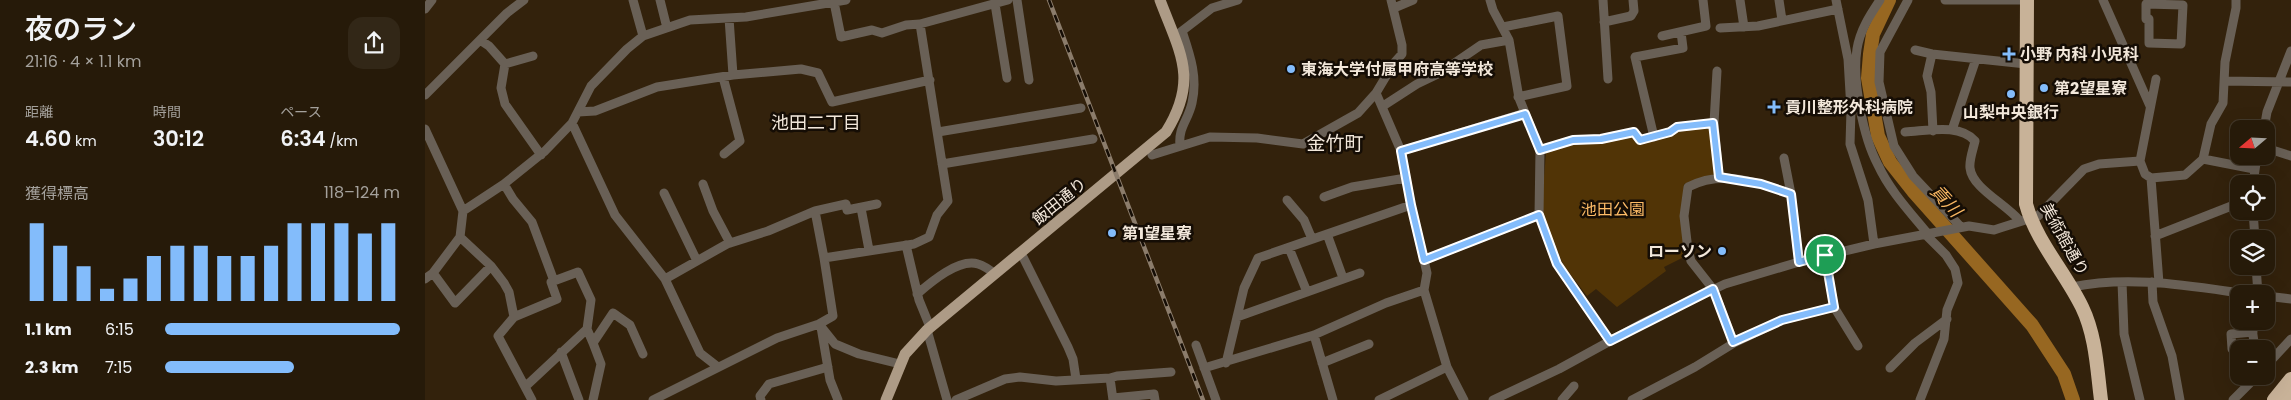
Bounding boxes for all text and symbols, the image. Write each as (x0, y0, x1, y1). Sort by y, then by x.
text: 夜のラン (25, 10, 137, 49)
button: share (348, 17, 400, 69)
place label: 小野 内科 小児科 (2020, 43, 2139, 66)
marker: 小野 内科 小児科 (2002, 47, 2016, 61)
text: 21:16 · 4 × 1.1 km (25, 50, 141, 73)
place label: 東海大学付属甲府高等学校 (1301, 58, 1493, 81)
marker: 東海大学付属甲府高等学校 (1285, 63, 1297, 75)
place label: 第2望星寮 (2054, 77, 2127, 100)
marker: 第2望星寮 (2038, 82, 2050, 94)
marker: 山梨中央銀行 (2005, 88, 2017, 100)
place label: 貢川整形外科病院 (1785, 96, 1913, 119)
marker: 貢川整形外科病院 (1767, 100, 1781, 114)
place label: 山梨中央銀行 (1963, 101, 2059, 124)
text: 距離 (25, 102, 53, 122)
text: 時間 (153, 102, 181, 122)
text: ペース (280, 102, 322, 122)
district label: 池田二丁目 (771, 110, 861, 135)
north arrow (2230, 120, 2275, 165)
map controls (2230, 120, 2275, 385)
text: 4.60 (25, 124, 71, 153)
text: 30:12 (153, 124, 204, 153)
text: 6:34 (280, 124, 326, 153)
district label: 金竹町 (1306, 130, 1364, 157)
text: km (71, 131, 97, 151)
text: /km (326, 131, 358, 151)
street label: 飯田通り (1027, 172, 1091, 230)
button: locate (2230, 175, 2275, 220)
water label: 貢川 (1925, 179, 1969, 224)
text: 118–124 m (324, 181, 400, 204)
text: 獲得標高 (25, 182, 89, 205)
park label: 池田公園 (1581, 198, 1645, 221)
street label: 美術館通り (2035, 199, 2094, 280)
place label: 第1望星寮 (1122, 222, 1192, 245)
marker: 第1望星寮 (1106, 227, 1118, 239)
button: layers (2230, 230, 2275, 275)
pin (1804, 234, 1846, 276)
place label: ローソン (1648, 240, 1712, 263)
icon: arrive (1811, 241, 1839, 269)
marker: ローソン (1716, 245, 1728, 257)
button: + (2230, 285, 2275, 330)
text: 1.1 km (25, 318, 72, 341)
text: 6:15 (105, 318, 134, 341)
button: − (2230, 340, 2275, 385)
text: 2.3 km (25, 356, 79, 379)
text: 7:15 (105, 356, 132, 379)

